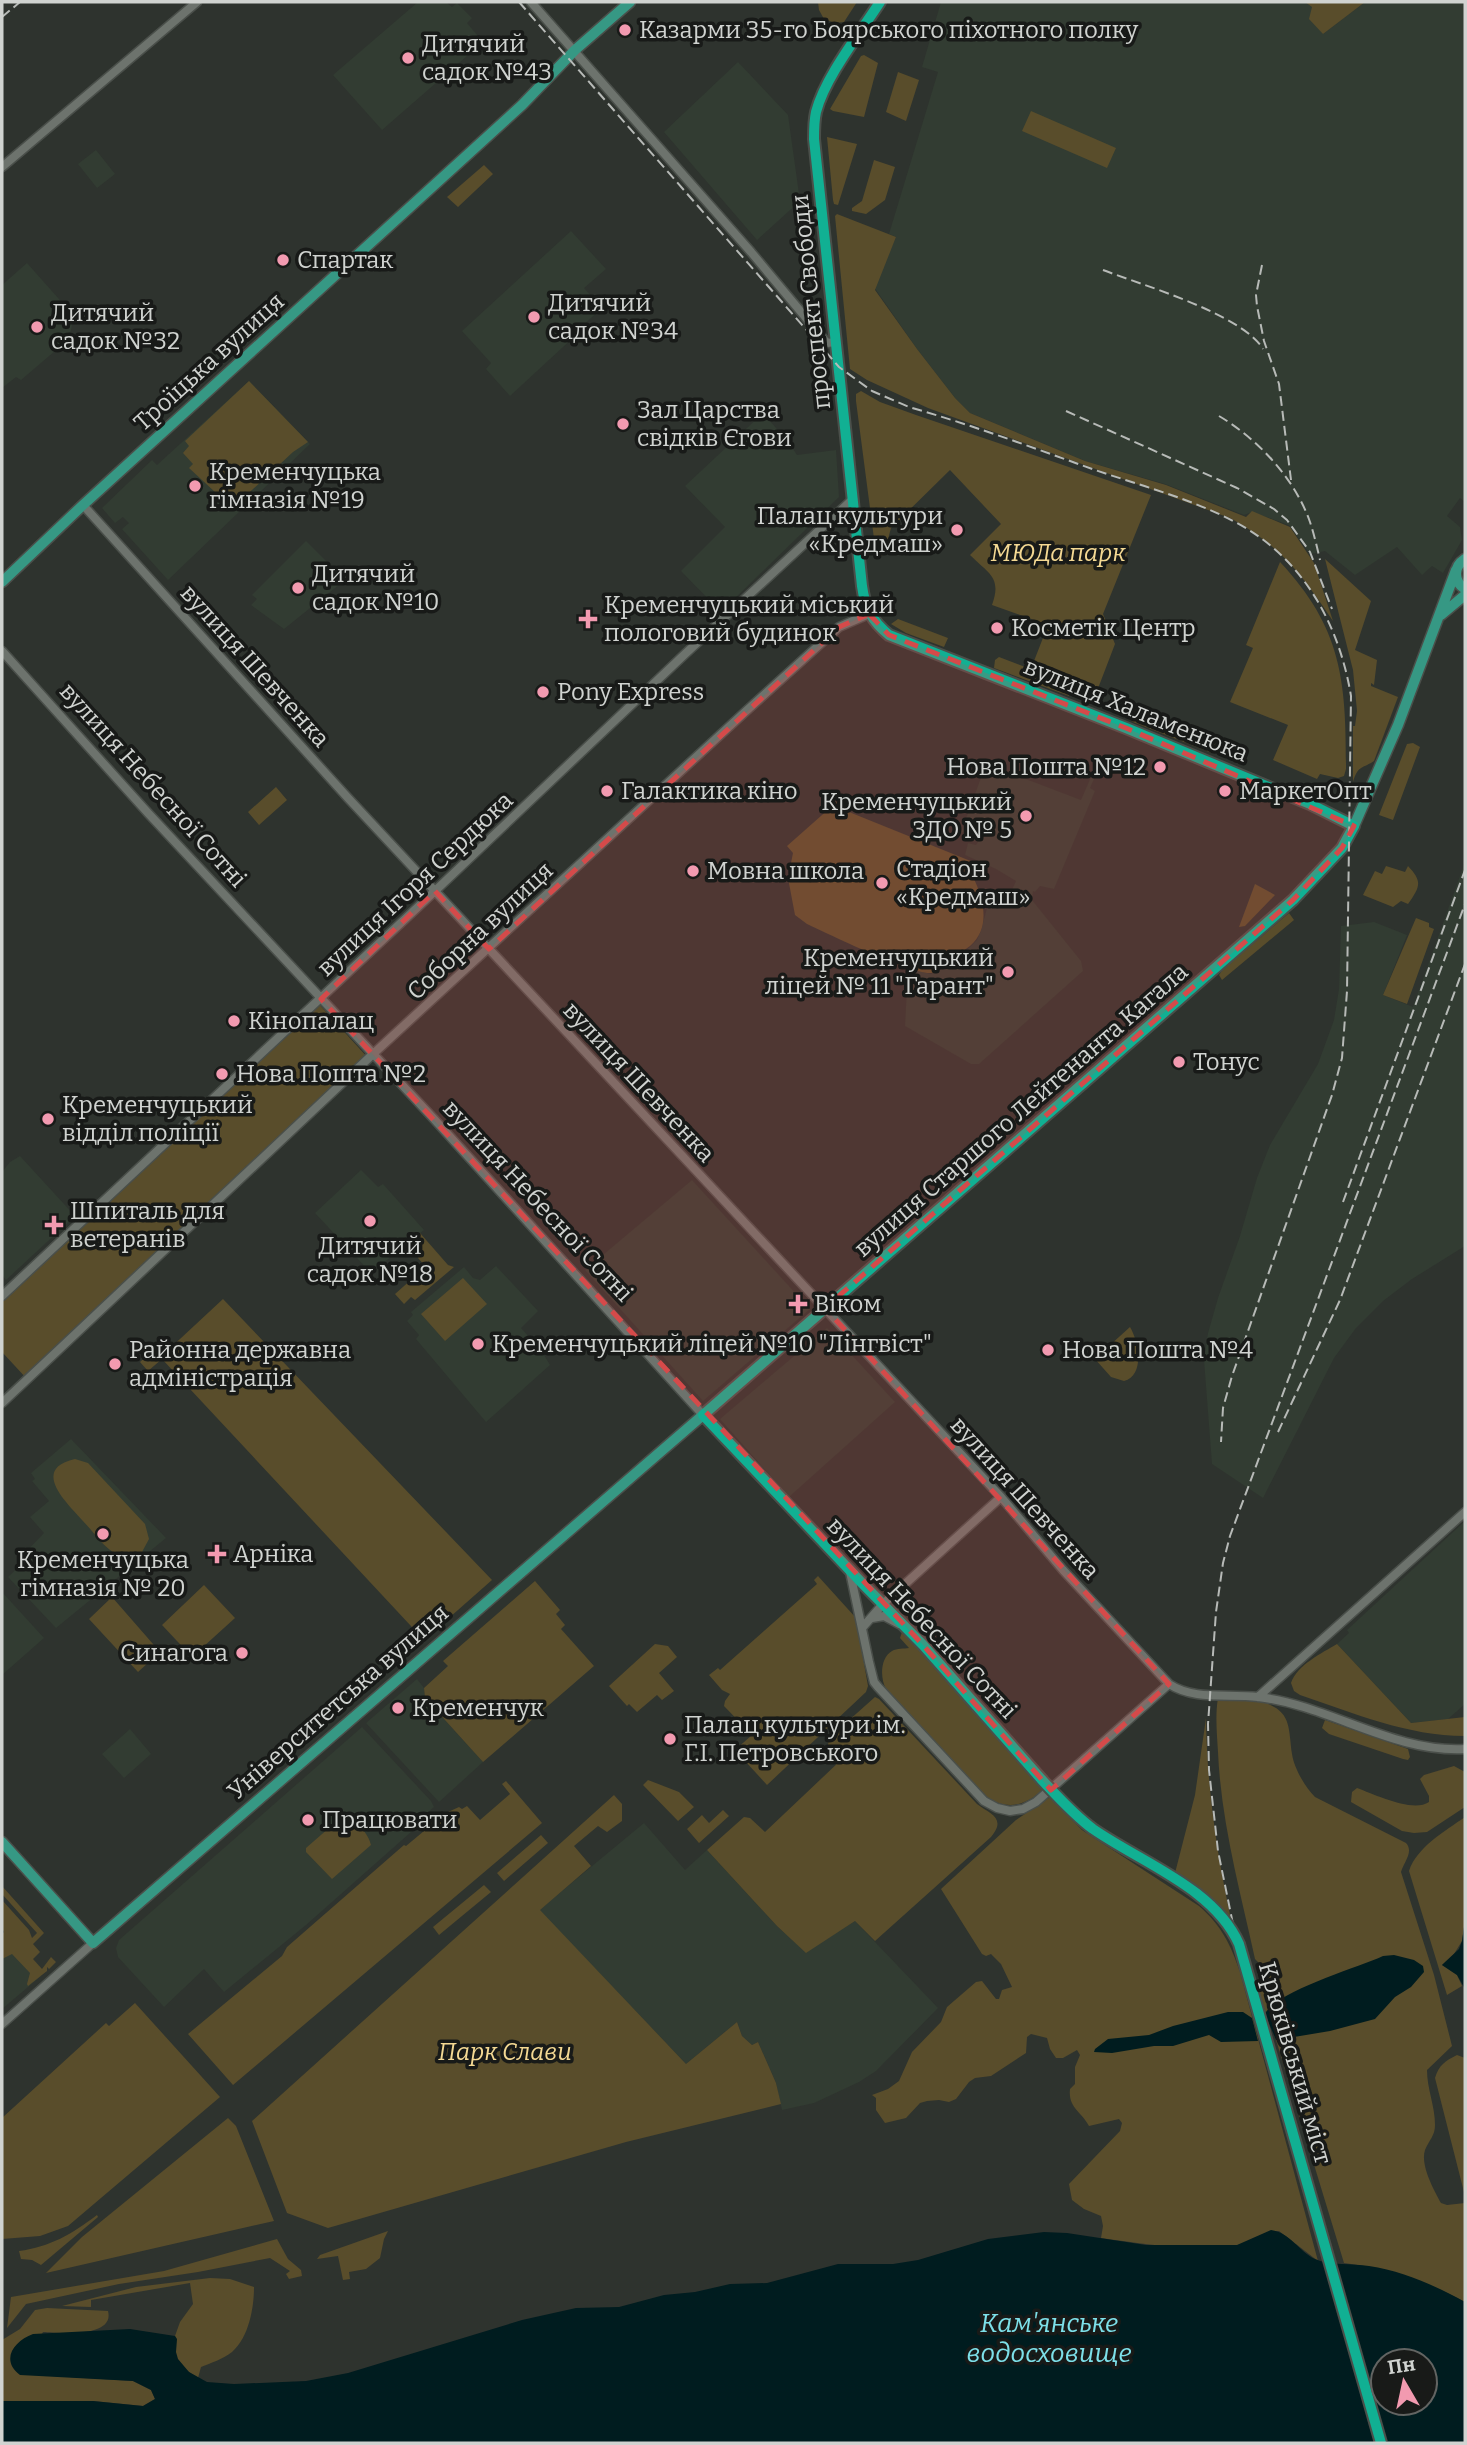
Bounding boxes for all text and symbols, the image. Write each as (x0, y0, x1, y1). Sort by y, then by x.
place label: Казарми 35-го Боярського піхотного полку (639, 16, 1139, 44)
marker: Казарми 35-го Боярського піхотного полку (617, 22, 633, 38)
place label: Дитячий садок №43 (422, 30, 552, 86)
marker: Дитячий садок №43 (400, 50, 416, 66)
street label: проспект Свободи (786, 193, 836, 411)
place label: Спартак (297, 246, 393, 274)
marker: Спартак (275, 252, 291, 268)
street label: Троїцька вулиця (128, 287, 290, 437)
place label: Дитячий садок №34 (548, 289, 678, 345)
place label: Дитячий садок №32 (51, 299, 180, 355)
marker: Дитячий садок №34 (526, 309, 542, 325)
marker: Дитячий садок №32 (29, 319, 45, 335)
place label: Зал Царства свідків Єгови (637, 396, 792, 452)
marker: Зал Царства свідків Єгови (615, 416, 631, 432)
place label: Кременчуцька гімназія №19 (209, 458, 381, 514)
marker: Кременчуцька гімназія №19 (187, 478, 203, 494)
place label: Палац культури «Кредмаш» (757, 502, 943, 558)
marker: Палац культури «Кредмаш» (949, 522, 965, 538)
park label: МЮДа парк (990, 539, 1126, 567)
place label: Дитячий садок №10 (312, 560, 439, 616)
street label: вулиця Шевченка (175, 579, 335, 753)
marker: Дитячий садок №10 (290, 580, 306, 596)
place label: Кременчуцький міський пологовий будинок (604, 591, 894, 647)
marker: Кременчуцький міський пологовий будинок (578, 609, 598, 629)
place label: Косметік Центр (1011, 614, 1196, 642)
marker: Косметік Центр (989, 620, 1005, 636)
street label: вулиця Халаменюка (1020, 652, 1252, 768)
street label: вулиця Небесної Сотні (54, 677, 252, 893)
place label: Pony Express (557, 678, 704, 706)
marker: Pony Express (535, 684, 551, 700)
place label: Нова Пошта №12 (946, 753, 1146, 781)
marker: Нова Пошта №12 (1152, 759, 1168, 775)
place label: Галактика кіно (621, 777, 797, 805)
place label: МаркетОпт (1239, 777, 1372, 805)
marker: Галактика кіно (599, 783, 615, 799)
marker: МаркетОпт (1217, 783, 1233, 799)
street label: вулиця Ігоря Сердюка (311, 786, 519, 982)
place label: Кременчуцький ЗДО № 5 (821, 788, 1012, 844)
marker: Кременчуцький ЗДО № 5 (1018, 808, 1034, 824)
place label: Стадіон «Кредмаш» (896, 855, 1030, 911)
street label: Соборна вулиця (401, 856, 559, 1006)
place label: Мовна школа (707, 857, 864, 885)
marker: Мовна школа (685, 863, 701, 879)
marker: Стадіон «Кредмаш» (874, 875, 890, 891)
place label: Кременчуцький ліцей № 11 "Гарант" (765, 944, 994, 1000)
street label: вулиця Старшого Лейтенанта Кагала (849, 958, 1193, 1262)
marker: Кременчуцький ліцей № 11 "Гарант" (1000, 964, 1016, 980)
street label: вулиця Шевченка (558, 996, 720, 1168)
place label: Кінопалац (248, 1007, 374, 1035)
marker: Кінопалац (226, 1013, 242, 1029)
place label: Тонус (1193, 1048, 1260, 1076)
marker: Тонус (1171, 1054, 1187, 1070)
place label: Нова Пошта №2 (236, 1060, 426, 1088)
marker: Нова Пошта №2 (214, 1066, 230, 1082)
place label: Кременчуцький відділ поліції (62, 1091, 253, 1147)
street label: вулиця Небесної Сотні (437, 1095, 639, 1307)
marker: Кременчуцький відділ поліції (40, 1111, 56, 1127)
place label: Шпиталь для ветеранів (70, 1197, 225, 1253)
marker: Дитячий садок №18 (362, 1213, 378, 1229)
marker: Шпиталь для ветеранів (44, 1215, 64, 1235)
place label: Дитячий садок №18 (307, 1232, 433, 1288)
place label: Віком (814, 1290, 881, 1318)
marker: Віком (788, 1294, 808, 1314)
place label: Кременчуцький ліцей №10 "Лінгвіст" (492, 1330, 932, 1358)
place label: Районна державна адміністрація (129, 1336, 351, 1392)
marker: Кременчуцький ліцей №10 "Лінгвіст" (470, 1336, 486, 1352)
place label: Нова Пошта №4 (1062, 1336, 1253, 1364)
marker: Нова Пошта №4 (1040, 1342, 1056, 1358)
marker: Районна державна адміністрація (107, 1356, 123, 1372)
street label: вулиця Шевченка (945, 1411, 1105, 1585)
street label: вулиця Небесної Сотні (821, 1512, 1023, 1724)
marker: Кременчуцька гімназія № 20 (95, 1526, 111, 1542)
place label: Арніка (233, 1540, 313, 1568)
marker: Арніка (207, 1544, 227, 1564)
place label: Кременчуцька гімназія № 20 (17, 1546, 189, 1602)
street label: Університетська вулиця (222, 1599, 454, 1805)
place label: Синагога (120, 1639, 228, 1667)
marker: Синагога (234, 1645, 250, 1661)
place label: Кременчук (412, 1694, 544, 1722)
marker: Кременчук (390, 1700, 406, 1716)
place label: Палац культури ім. Г.І. Петровського (684, 1711, 905, 1767)
marker: Палац культури ім. Г.І. Петровського (662, 1731, 678, 1747)
place label: Працювати (322, 1806, 457, 1834)
marker: Працювати (300, 1812, 316, 1828)
street label: Крюківський міст (1253, 1959, 1337, 2167)
park label: Парк Слави (438, 2038, 572, 2066)
water label: Кам'янське водосховище (966, 2308, 1132, 2369)
north arrow (1369, 2347, 1439, 2417)
text: Пн (1386, 2352, 1417, 2379)

